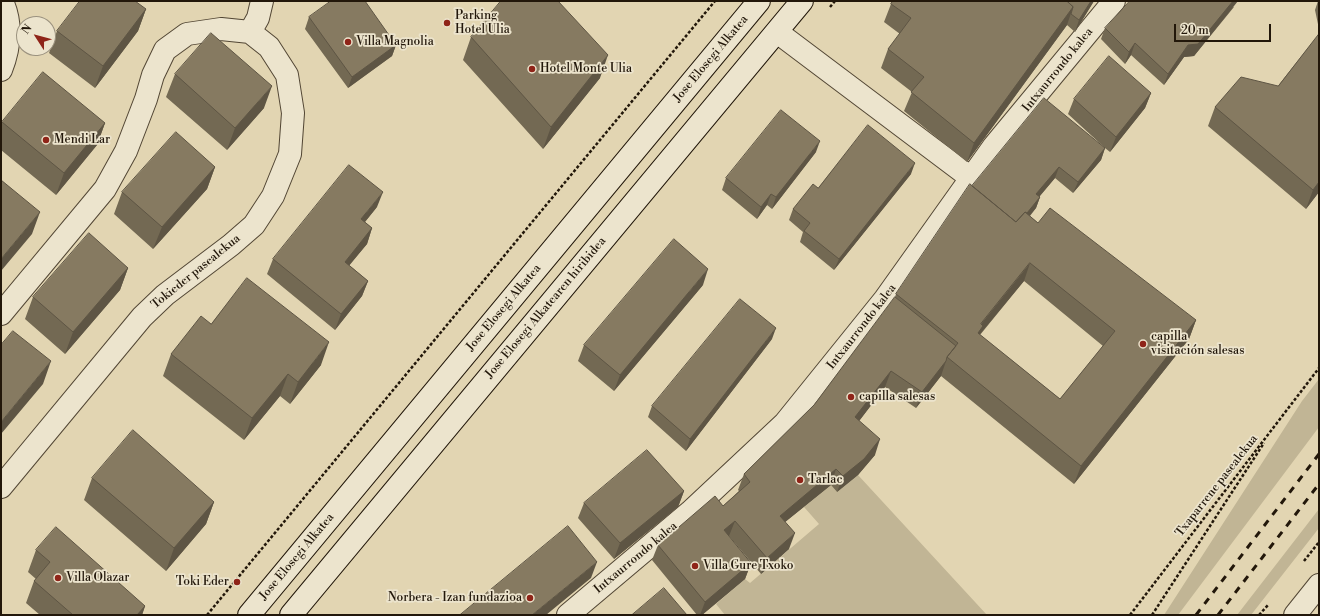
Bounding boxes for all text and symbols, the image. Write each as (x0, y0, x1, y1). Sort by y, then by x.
place label: Parking Hotel Ulia (455, 9, 510, 37)
street label: Jose Elosegi Alkatea (670, 13, 752, 105)
north arrow (16, 16, 56, 56)
scale bar (1176, 16, 1273, 42)
marker: Parking Hotel Ulia (442, 18, 452, 28)
text: N (19, 22, 35, 37)
text: 20 m (1181, 23, 1209, 38)
street label: Intxaurrondo kalea (1020, 25, 1096, 115)
place label: Villa Magnolia (356, 35, 434, 49)
marker: Villa Magnolia (343, 37, 353, 47)
place label: Hotel Monte Ulia (540, 62, 632, 76)
marker: Hotel Monte Ulia (527, 64, 537, 74)
place label: Mendi Lar (54, 133, 110, 147)
marker: Mendi Lar (41, 135, 51, 145)
street label: Tokieder pasealekua (149, 232, 243, 312)
street label: Jose Elosegi Alkatearen hiribidea (483, 234, 609, 382)
street label: Jose Elosegi Alkatea (463, 262, 545, 354)
street label: Intxaurrondo kalea (824, 282, 900, 372)
place label: capilla visitación salesas (1151, 330, 1244, 358)
marker: capilla visitación salesas (1138, 339, 1148, 349)
place label: capilla salesas (859, 390, 935, 404)
marker: capilla salesas (846, 392, 856, 402)
street label: Txaparrene pasealekua (1173, 432, 1261, 540)
place label: Tarlac (808, 473, 842, 487)
marker: Tarlac (795, 475, 805, 485)
street label: Jose Elosegi Alkatea (256, 511, 338, 603)
street label: Intxaurrondo kalea (592, 519, 680, 597)
place label: Villa Gure Txoko (703, 559, 793, 573)
marker: Villa Gure Txoko (690, 561, 700, 571)
place label: Villa Olazar (66, 571, 130, 585)
marker: Villa Olazar (53, 573, 63, 583)
place label: Toki Eder (176, 575, 229, 589)
marker: Toki Eder (232, 577, 242, 587)
place label: Norbera - Izan fundazioa (388, 591, 522, 605)
marker: Norbera - Izan fundazioa (525, 593, 535, 603)

